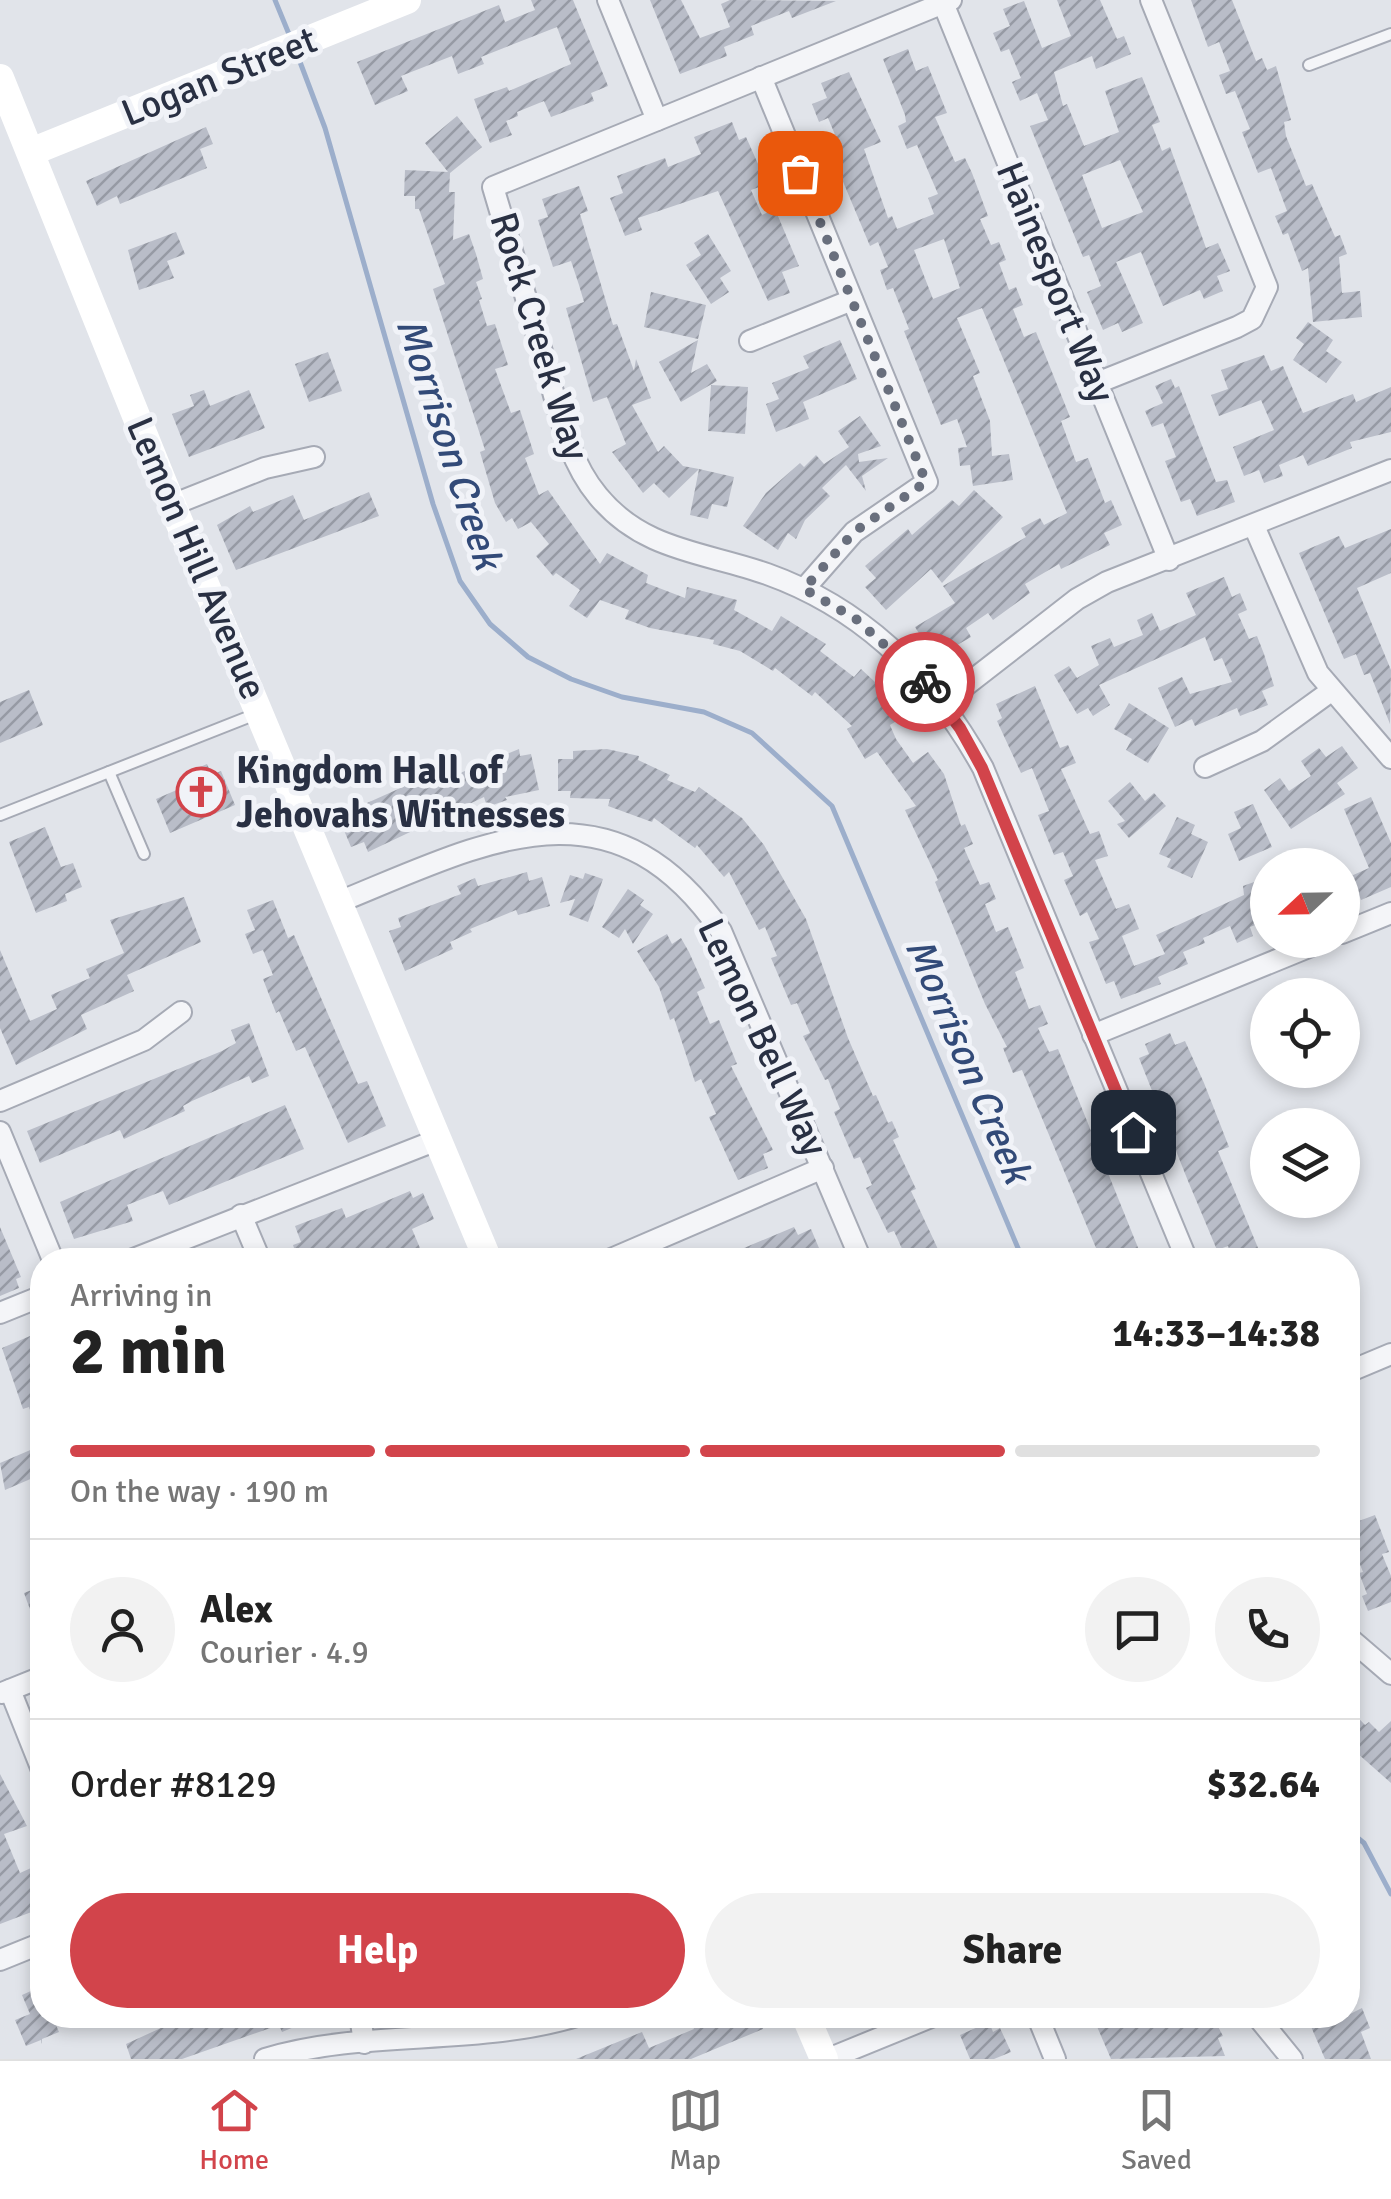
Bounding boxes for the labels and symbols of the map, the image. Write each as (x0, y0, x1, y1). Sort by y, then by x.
street label: Logan Street (115, 16, 324, 137)
pin (758, 131, 843, 216)
street label: Hainesport Way (986, 155, 1125, 410)
street label: Rock Creek Way (480, 207, 600, 466)
water label: Morrison Creek (385, 311, 514, 578)
street label: Lemon Hill Avenue (116, 410, 277, 706)
courier (875, 632, 975, 732)
place label: Kingdom Hall of Jehovahs Witnesses (236, 747, 565, 838)
church icon: Kingdom Hall of Jehovahs Witnesses (175, 766, 227, 818)
north arrow (1250, 848, 1360, 958)
street label: Lemon Bell Way (687, 911, 838, 1164)
water label: Morrison Creek (894, 930, 1043, 1193)
pin (1091, 1090, 1176, 1175)

